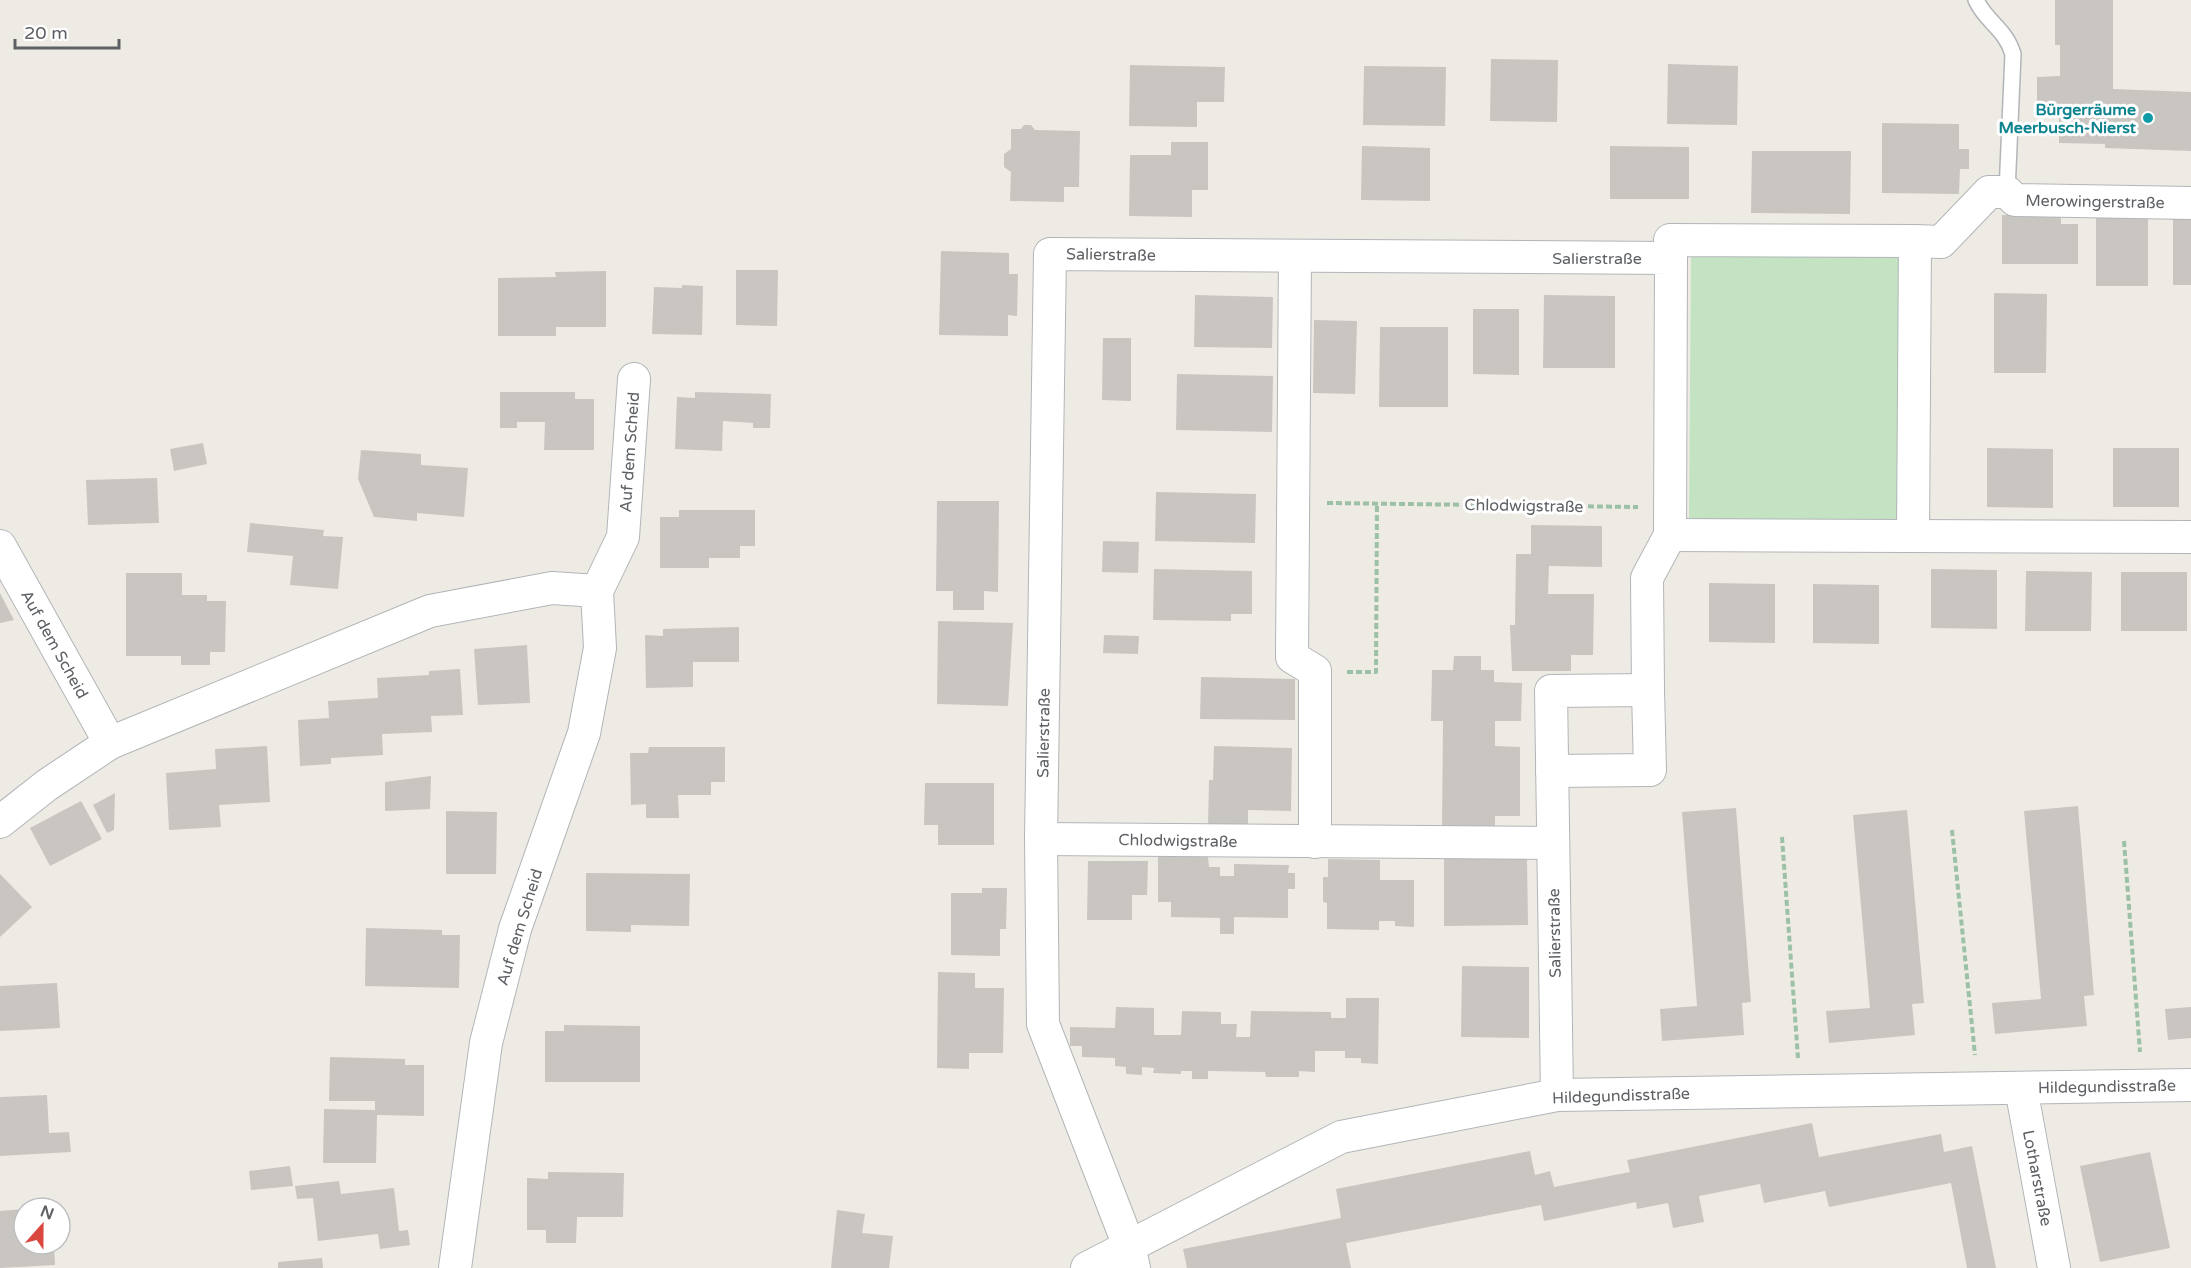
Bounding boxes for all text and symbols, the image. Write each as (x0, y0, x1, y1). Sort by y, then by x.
scale bar (15, 12, 118, 50)
text: 20 m (24, 22, 68, 44)
place label: Bürgerräume Meerbusch-Nierst (1999, 100, 2137, 138)
marker: Bürgerräume Meerbusch-Nierst (2141, 111, 2155, 125)
street label: Merowingerstraße (2025, 191, 2165, 213)
street label: Salierstraße (1066, 244, 1156, 266)
street label: Salierstraße (1552, 249, 1642, 269)
street label: Auf dem Scheid (616, 391, 644, 513)
street label: Chlodwigstraße (1464, 495, 1584, 517)
street label: Auf dem Scheid (16, 587, 92, 702)
street label: Salierstraße (1033, 688, 1055, 778)
street label: Chlodwigstraße (1118, 830, 1238, 852)
street label: Auf dem Scheid (493, 867, 547, 988)
street label: Salierstraße (1544, 888, 1566, 978)
street label: Hildegundisstraße (2038, 1076, 2176, 1098)
street label: Hildegundisstraße (1552, 1084, 1690, 1108)
street label: Lotharstraße (2018, 1128, 2056, 1228)
north arrow (12, 1196, 72, 1256)
text: N (37, 1201, 57, 1225)

